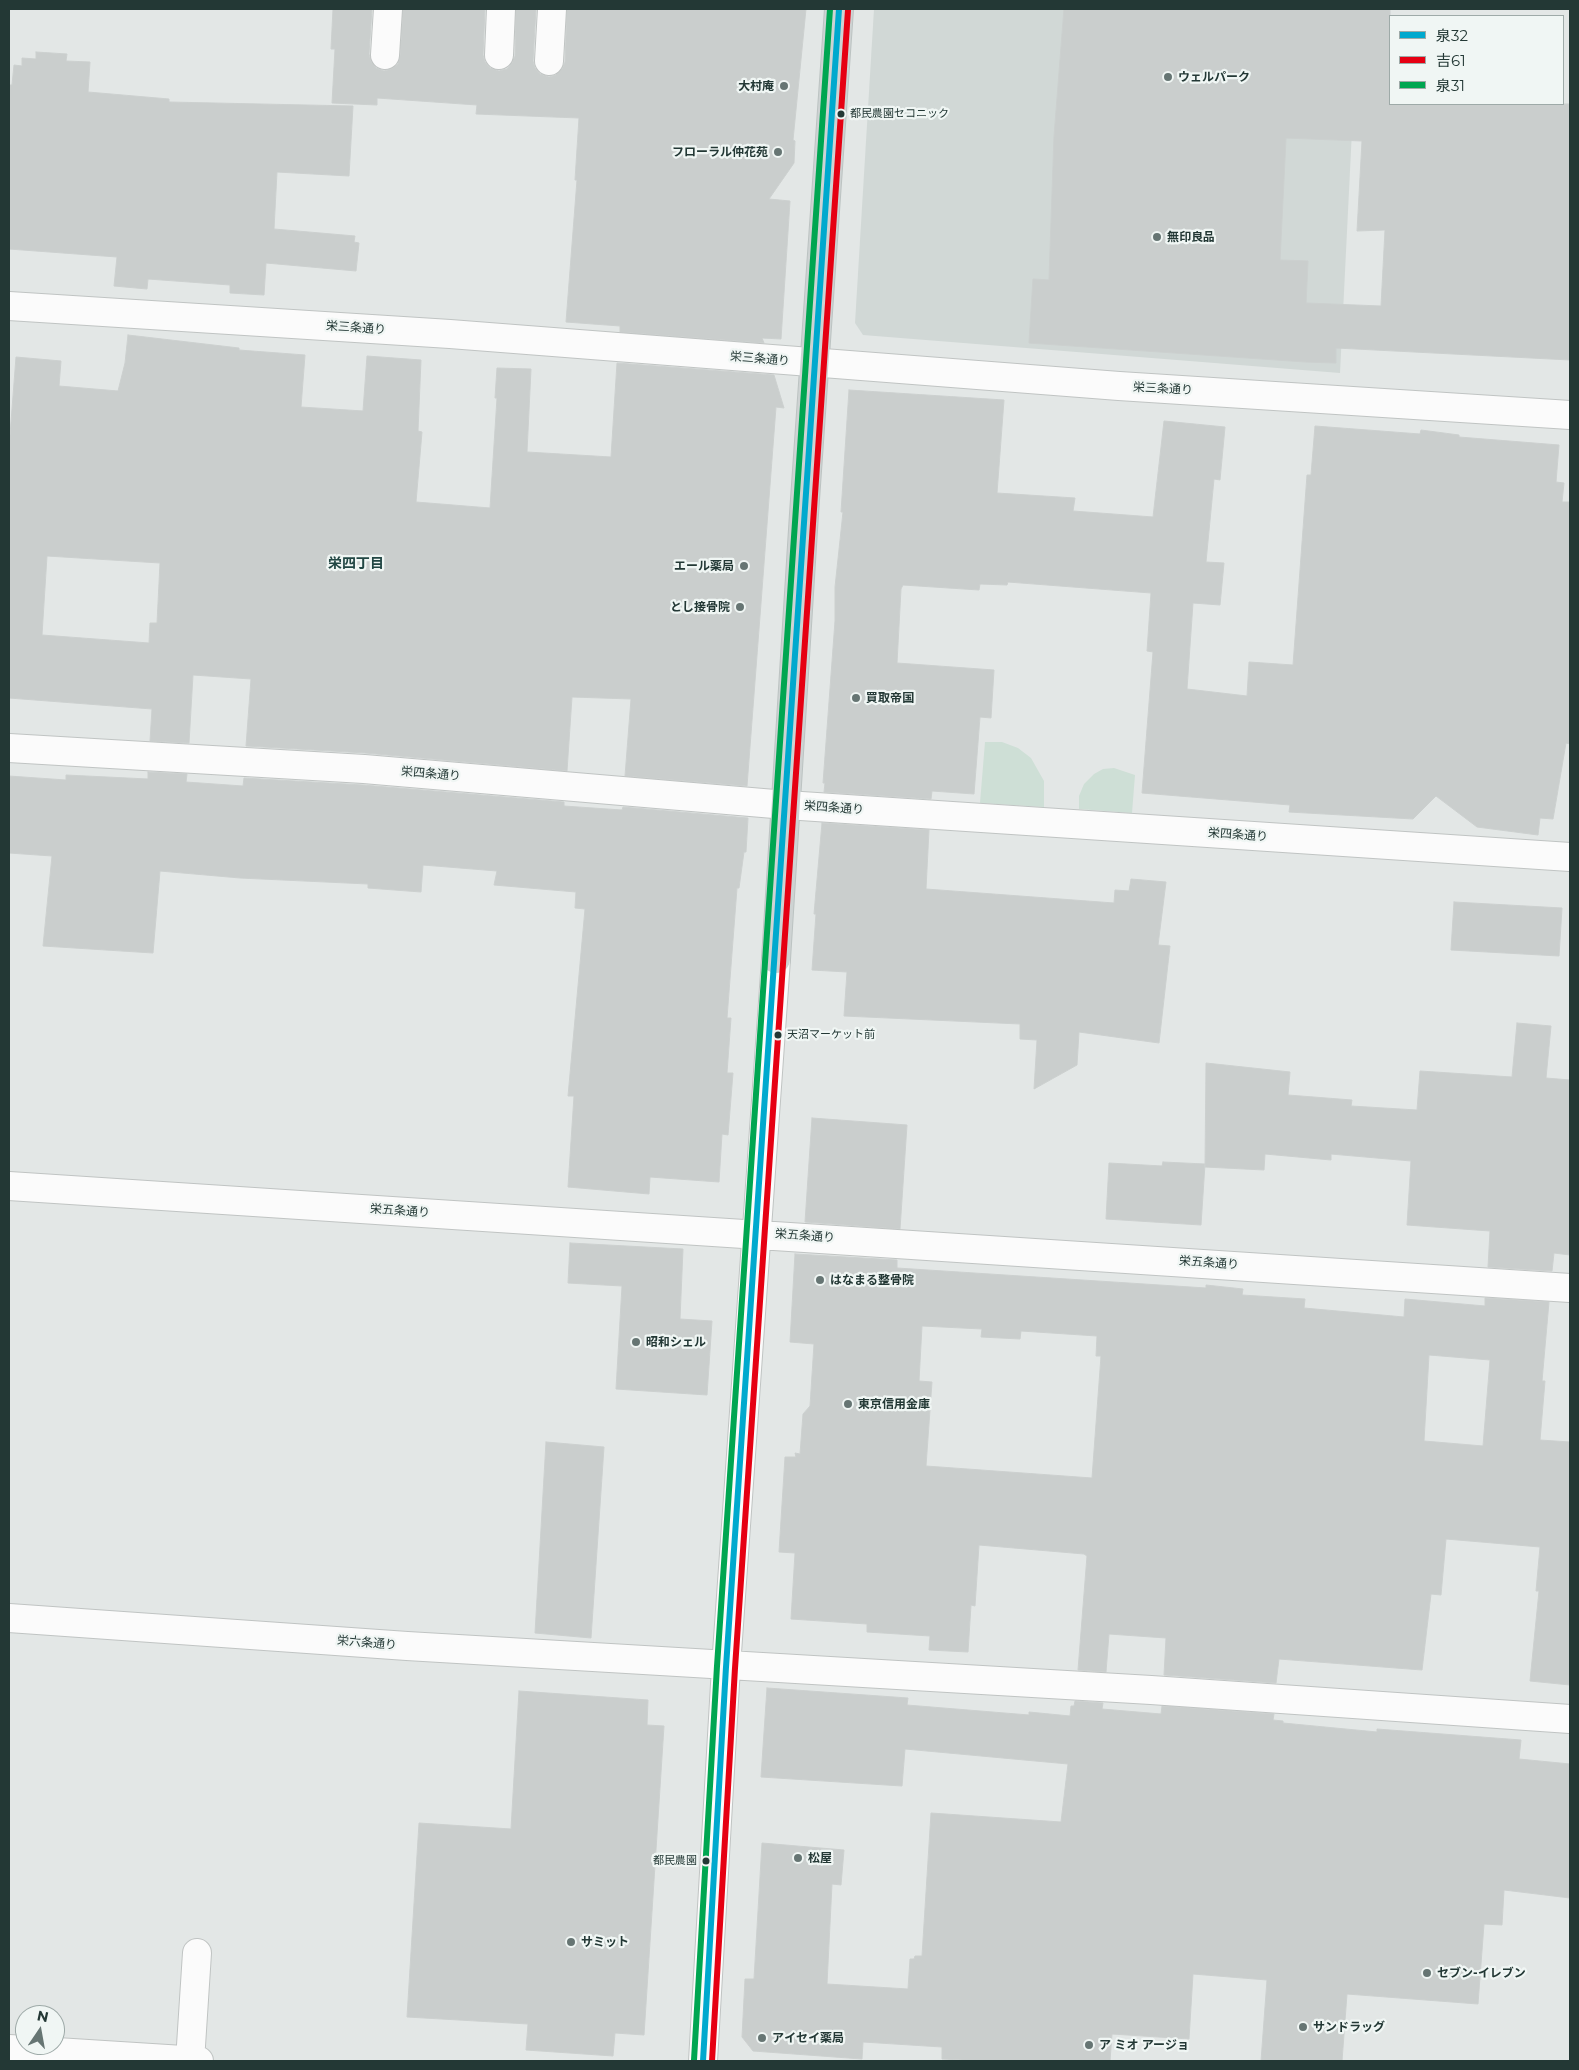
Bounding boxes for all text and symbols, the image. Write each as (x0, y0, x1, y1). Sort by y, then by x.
legend (1389, 15, 1564, 105)
text: 泉32 (1436, 26, 1468, 45)
text: 吉61 (1436, 51, 1466, 70)
place label: ウェルパーク (1178, 70, 1250, 84)
marker: ウェルパーク (1162, 71, 1174, 83)
text: 泉31 (1436, 76, 1465, 95)
place label: 大村庵 (738, 79, 774, 93)
marker: 大村庵 (778, 80, 790, 92)
place label: 都民農園セコニック (850, 107, 949, 121)
marker: 都民農園セコニック (836, 109, 846, 119)
place label: フローラル仲花苑 (672, 145, 768, 159)
marker: フローラル仲花苑 (772, 146, 784, 158)
place label: 無印良品 (1167, 230, 1215, 244)
marker: 無印良品 (1151, 231, 1163, 243)
street label: 栄三条通り (326, 319, 386, 337)
street label: 栄三条通り (729, 349, 791, 369)
street label: 栄三条通り (1133, 380, 1193, 398)
district label: 栄四丁目 (328, 556, 384, 572)
place label: エール薬局 (674, 559, 734, 573)
marker: エール薬局 (738, 560, 750, 572)
place label: とし接骨院 (670, 600, 730, 614)
marker: とし接骨院 (734, 601, 746, 613)
place label: 買取帝国 (866, 691, 914, 705)
marker: 買取帝国 (850, 692, 862, 704)
street label: 栄四条通り (400, 764, 462, 784)
street label: 栄四条通り (804, 799, 864, 817)
street label: 栄四条通り (1208, 826, 1268, 844)
place label: 天沼マーケット前 (787, 1028, 875, 1042)
marker: 天沼マーケット前 (773, 1030, 783, 1040)
street label: 栄五条通り (370, 1202, 430, 1220)
street label: 栄五条通り (775, 1227, 835, 1245)
street label: 栄五条通り (1179, 1254, 1239, 1272)
place label: はなまる整骨院 (830, 1273, 914, 1287)
marker: はなまる整骨院 (814, 1274, 826, 1286)
place label: 昭和シェル (646, 1335, 706, 1349)
marker: 昭和シェル (630, 1336, 642, 1348)
place label: 東京信用金庫 (858, 1397, 930, 1411)
marker: 東京信用金庫 (842, 1398, 854, 1410)
street label: 栄六条通り (336, 1633, 398, 1653)
place label: 松屋 (808, 1851, 832, 1865)
marker: 松屋 (792, 1852, 804, 1864)
place label: 都民農園 (653, 1854, 697, 1868)
marker: 都民農園 (701, 1856, 711, 1866)
place label: サミット (581, 1935, 629, 1949)
marker: サミット (565, 1936, 577, 1948)
place label: セブン-イレブン (1437, 1966, 1526, 1980)
marker: セブン-イレブン (1421, 1967, 1433, 1979)
north arrow (15, 2005, 65, 2055)
text: N (36, 2006, 50, 2026)
place label: サンドラッグ (1313, 2020, 1385, 2034)
marker: サンドラッグ (1297, 2021, 1309, 2033)
place label: アイセイ薬局 (772, 2031, 844, 2045)
marker: アイセイ薬局 (756, 2032, 768, 2044)
place label: ア ミオ アージョ (1099, 2038, 1189, 2052)
marker: ア ミオ アージョ (1083, 2039, 1095, 2051)

